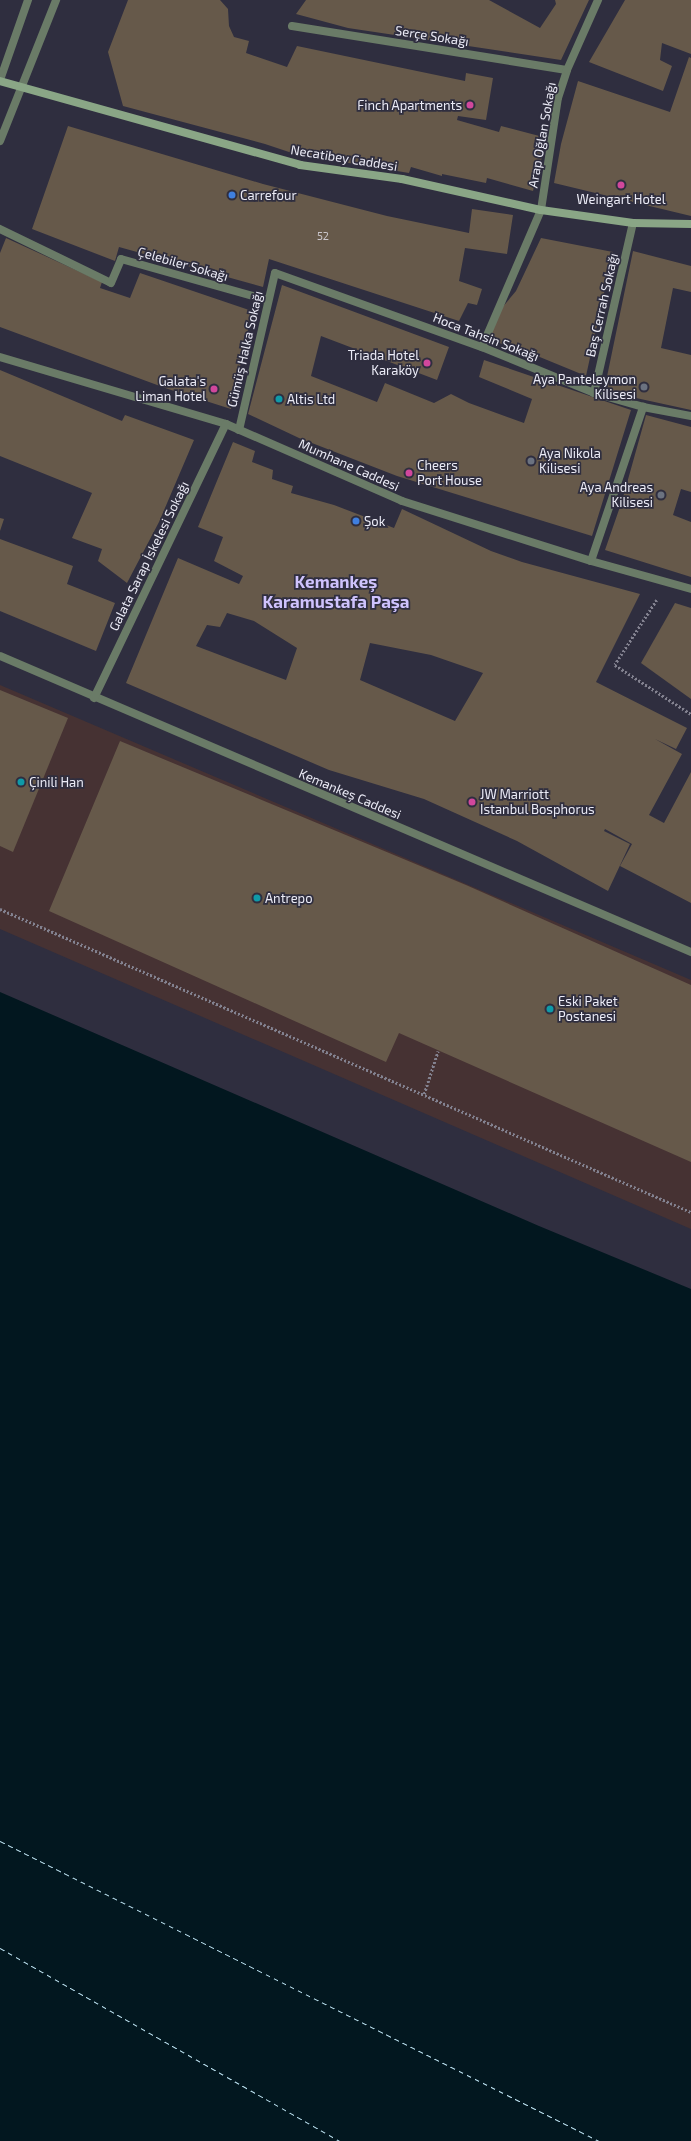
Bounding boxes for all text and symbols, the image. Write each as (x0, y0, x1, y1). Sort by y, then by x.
street label: Serçe Sokağı (394, 22, 470, 50)
street label: Arap Oğlan Sokağı (525, 81, 559, 189)
place label: Finch Apartments (357, 97, 462, 113)
marker: Finch Apartments (465, 100, 475, 110)
street label: Necatibey Caddesi (289, 142, 399, 174)
marker: Weingart Hotel (616, 180, 626, 190)
place label: Carrefour (240, 187, 297, 203)
marker: Carrefour (227, 190, 237, 200)
place label: Weingart Hotel (576, 191, 666, 207)
house number: 52 (317, 229, 329, 243)
street label: Çelebiler Sokağı (136, 244, 230, 284)
street label: Baş Cerrah Sokağı (582, 252, 622, 358)
street label: Gümüş Halka Sokağı (224, 289, 266, 409)
street label: Hoca Tahsin Sokağı (431, 310, 541, 364)
place label: Triada Hotel Karaköy (348, 348, 419, 379)
marker: Triada Hotel Karaköy (422, 358, 432, 368)
place label: Aya Panteleymon Kilisesi (533, 372, 636, 403)
place label: Galata's Liman Hotel (135, 374, 206, 405)
marker: Aya Panteleymon Kilisesi (639, 382, 649, 392)
marker: Galata's Liman Hotel (209, 384, 219, 394)
place label: Altis Ltd (287, 391, 335, 407)
marker: Altis Ltd (274, 394, 284, 404)
street label: Mumhane Caddesi (296, 436, 402, 494)
place label: Aya Nikola Kilisesi (539, 446, 601, 477)
marker: Aya Nikola Kilisesi (526, 456, 536, 466)
place label: Cheers Port House (417, 458, 482, 489)
marker: Cheers Port House (404, 468, 414, 478)
street label: Galata Sarap İskelesi Sokağı (106, 479, 192, 633)
place label: Aya Andreas Kilisesi (579, 480, 653, 511)
marker: Aya Andreas Kilisesi (656, 490, 666, 500)
place label: Şok (364, 513, 385, 529)
marker: Şok (351, 516, 361, 526)
district label: Kemankeş Karamustafa Paşa (262, 572, 410, 612)
street label: Kemankeş Caddesi (296, 765, 404, 823)
place label: Çinili Han (29, 774, 84, 790)
marker: Çinili Han (16, 777, 26, 787)
place label: JW Marriott Istanbul Bosphorus (480, 787, 595, 818)
marker: JW Marriott Istanbul Bosphorus (467, 797, 477, 807)
place label: Antrepo (265, 890, 313, 906)
marker: Antrepo (252, 893, 262, 903)
place label: Eski Paket Postanesi (558, 994, 618, 1025)
marker: Eski Paket Postanesi (545, 1004, 555, 1014)

